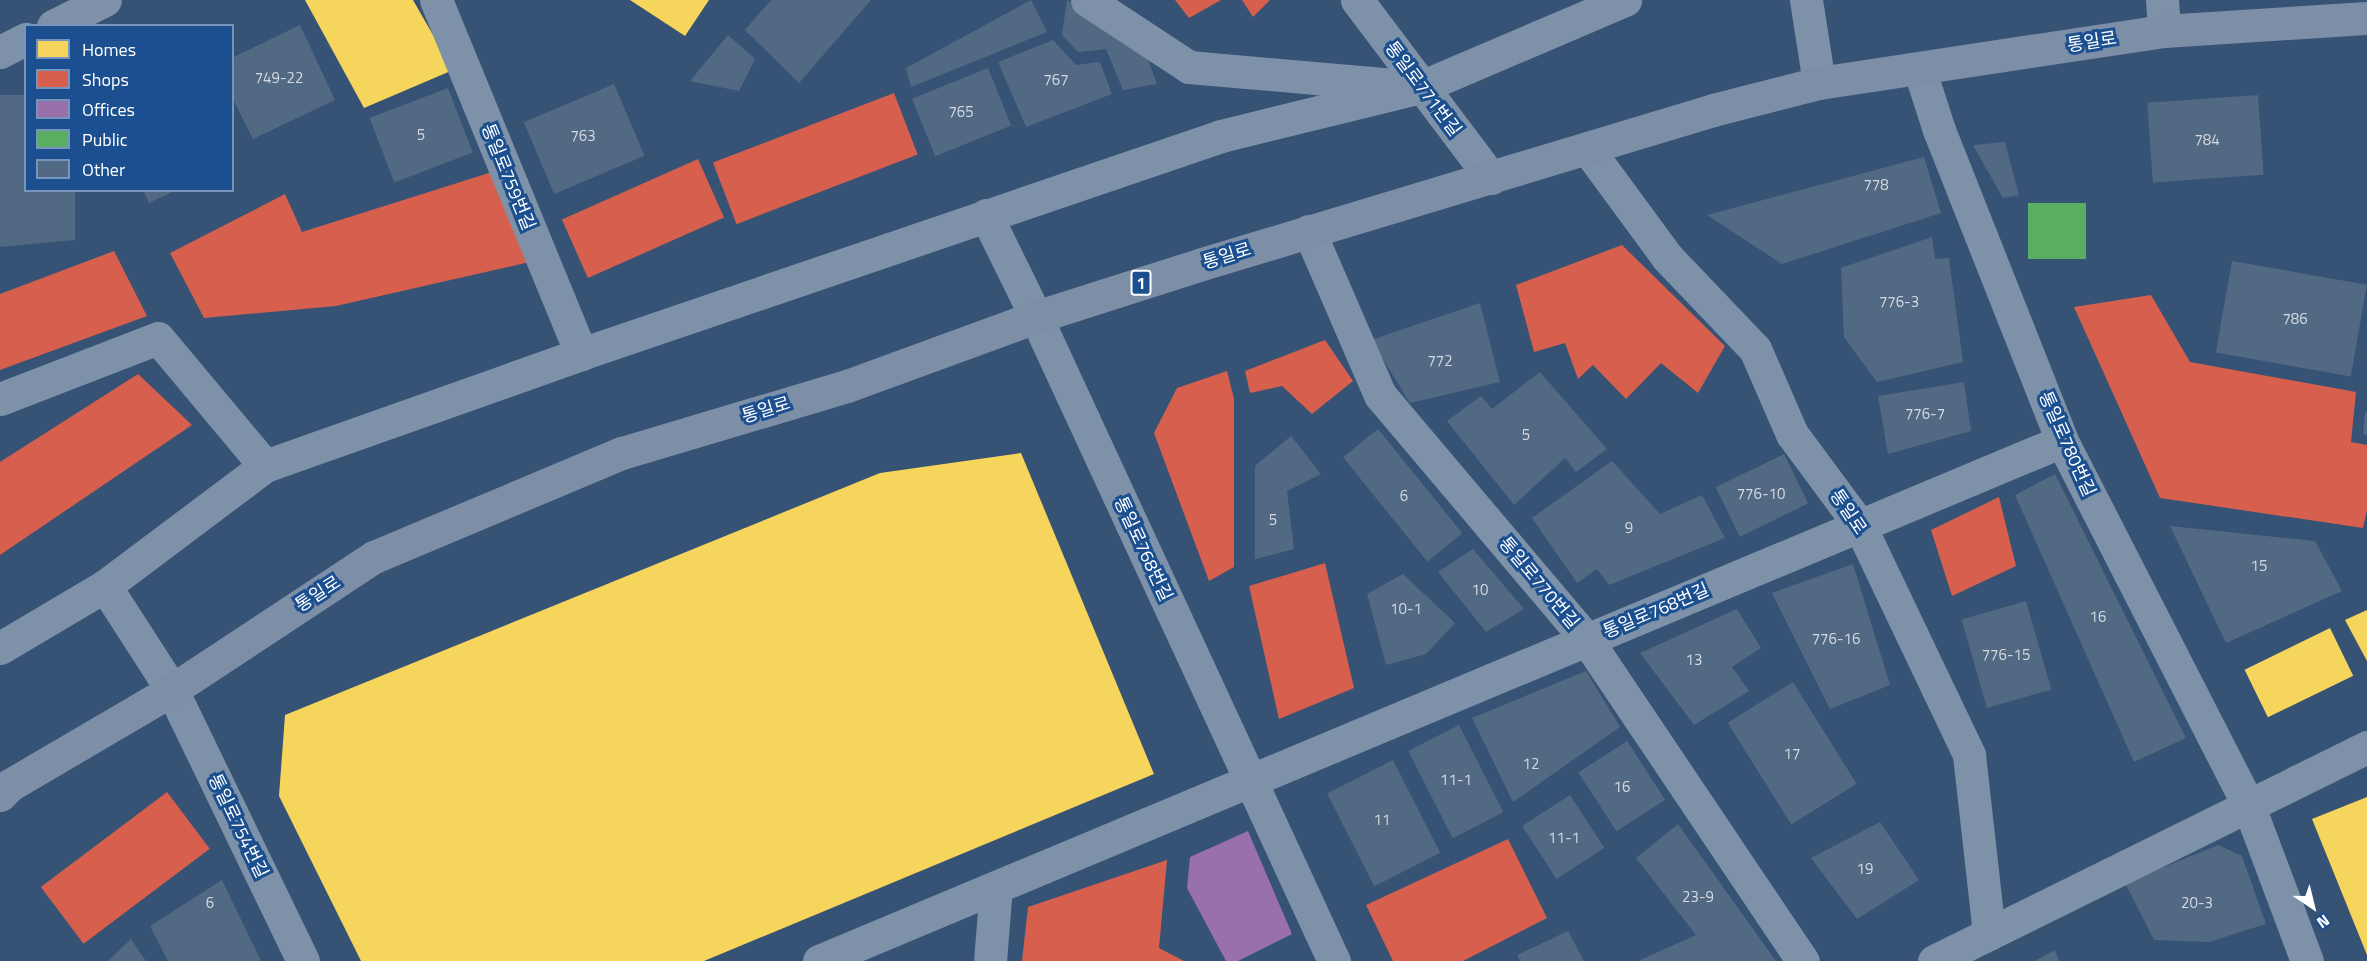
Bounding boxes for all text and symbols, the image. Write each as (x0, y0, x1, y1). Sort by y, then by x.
legend (24, 24, 234, 192)
street label: 통일로 (2066, 27, 2118, 57)
text: Homes (82, 36, 136, 63)
street label: 통일로771번길 (1380, 37, 1466, 141)
text: Shops (82, 66, 129, 93)
house number: 749-22 (255, 69, 303, 87)
house number: 767 (1043, 71, 1069, 89)
text: Offices (82, 96, 135, 123)
house number: 765 (948, 103, 974, 121)
street label: 통일로759번길 (477, 121, 539, 233)
text: Public (82, 126, 128, 153)
house number: 5 (417, 126, 425, 144)
house number: 763 (570, 127, 596, 145)
house number: 784 (2194, 131, 2220, 149)
text: Other (82, 156, 125, 183)
house number: 778 (1863, 176, 1889, 194)
street label: 통일로 (1200, 238, 1254, 274)
road number: 1 (1130, 270, 1152, 296)
house number: 776-3 (1879, 293, 1919, 311)
house number: 786 (2282, 310, 2308, 328)
house number: 772 (1427, 352, 1453, 370)
street label: 통일로780번길 (2034, 388, 2100, 500)
street label: 통일로 (739, 392, 793, 428)
house number: 776-7 (1905, 405, 1945, 423)
house number: 5 (1522, 426, 1530, 444)
house number: 776-10 (1737, 485, 1785, 503)
street label: 통일로 (1825, 485, 1871, 539)
house number: 6 (1400, 487, 1408, 505)
street label: 통일로768번길 (1109, 493, 1177, 605)
house number: 5 (1269, 511, 1277, 529)
house number: 9 (1625, 519, 1633, 537)
street label: 통일로770번길 (1494, 533, 1584, 633)
house number: 15 (2251, 557, 2267, 575)
street label: 통일로 (291, 571, 345, 617)
street label: 통일로768번길 (1600, 579, 1712, 643)
house number: 10 (1472, 581, 1488, 599)
house number: 10-1 (1390, 600, 1422, 618)
house number: 16 (2090, 608, 2106, 626)
house number: 776-16 (1812, 630, 1860, 648)
house number: 776-15 (1982, 646, 2030, 664)
house number: 13 (1686, 651, 1702, 669)
house number: 17 (1784, 745, 1800, 763)
house number: 12 (1523, 755, 1539, 773)
street label: 통일로754번길 (204, 770, 272, 882)
house number: 11-1 (1440, 771, 1472, 789)
house number: 16 (1614, 778, 1630, 796)
house number: 11 (1374, 811, 1390, 829)
house number: 11-1 (1548, 829, 1580, 847)
house number: 19 (1857, 860, 1873, 878)
north arrow (2283, 877, 2343, 937)
house number: 23-9 (1682, 888, 1714, 906)
house number: 6 (206, 894, 214, 912)
house number: 20-3 (2181, 894, 2213, 912)
text: N (2312, 909, 2335, 935)

